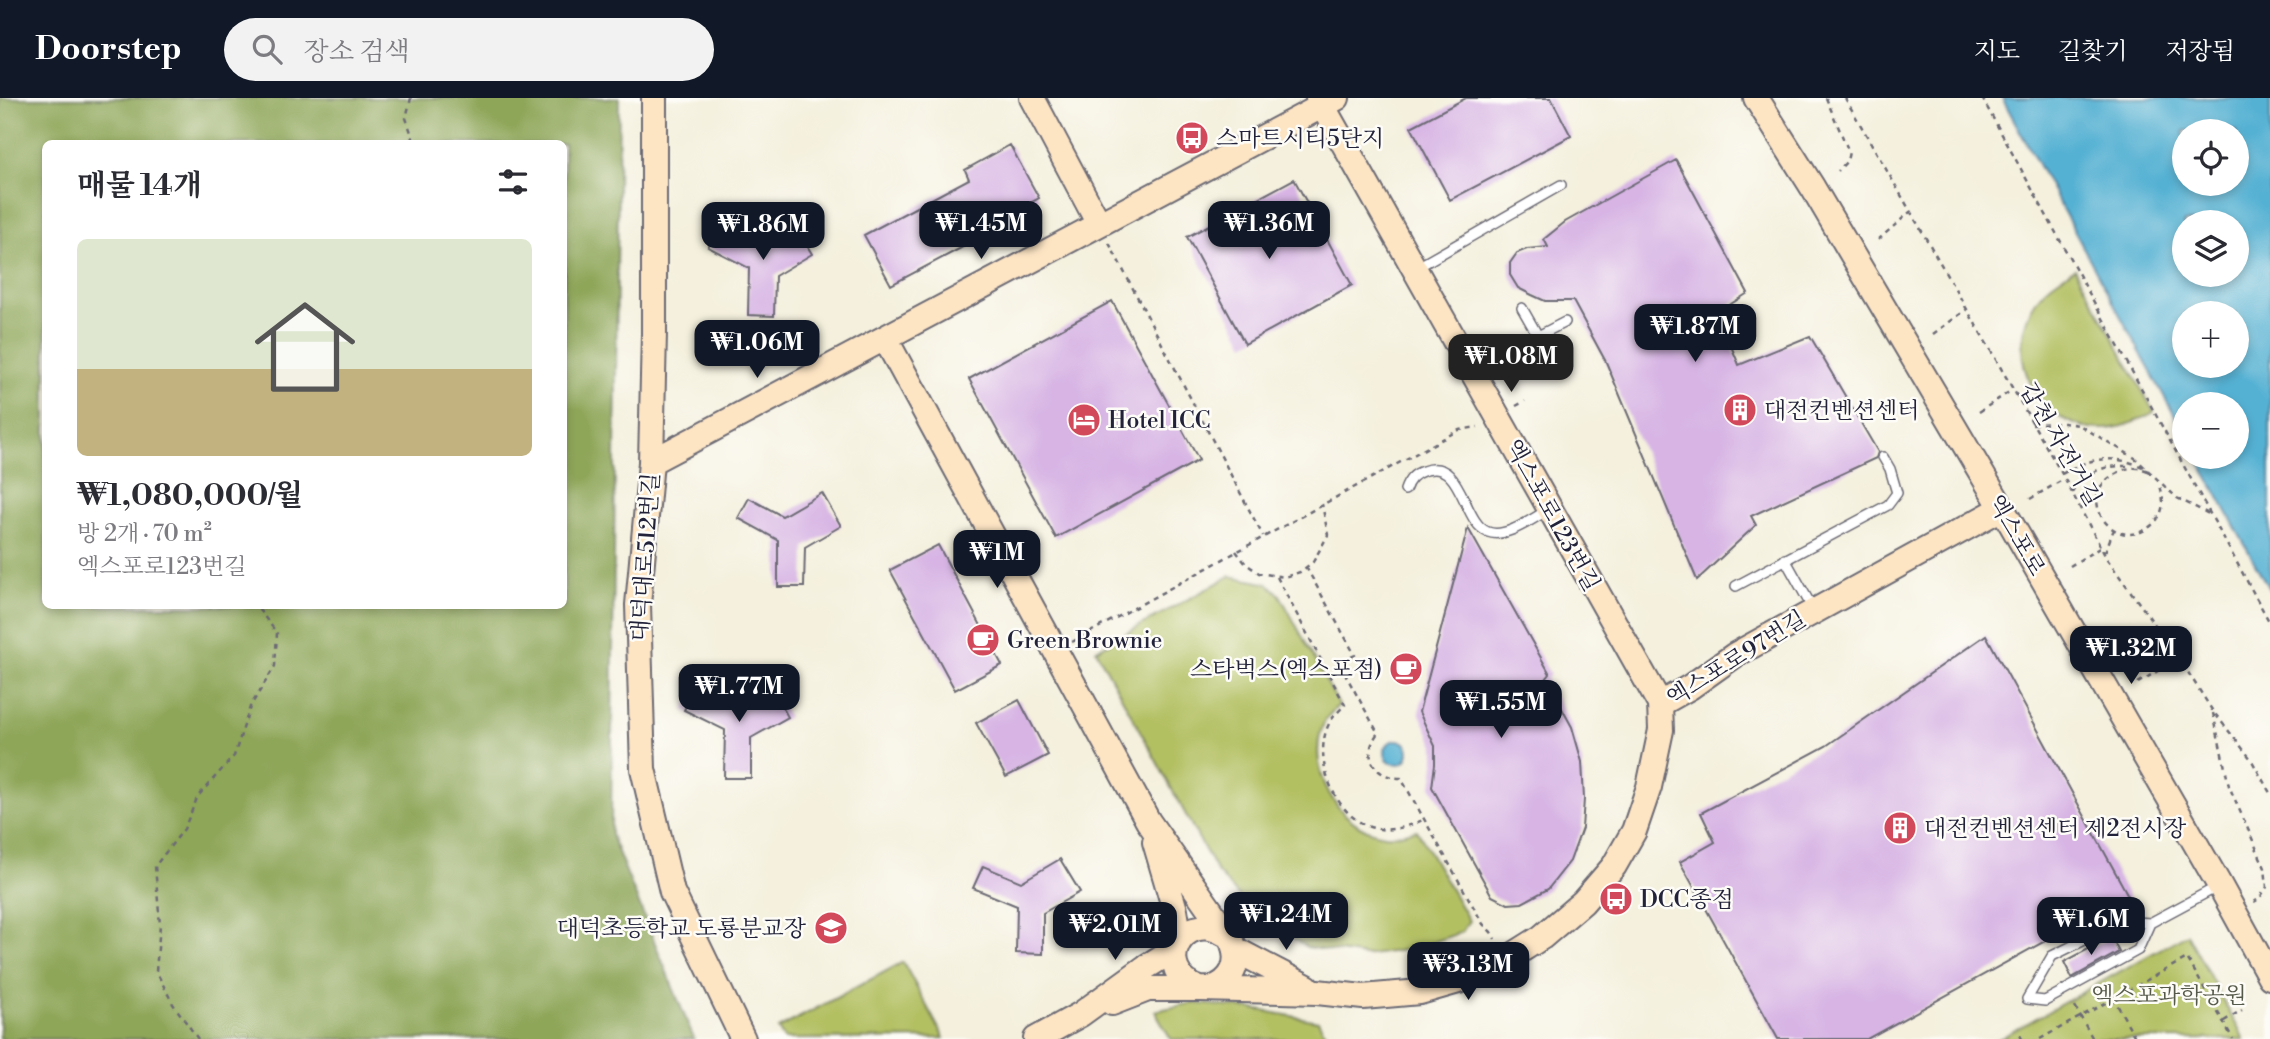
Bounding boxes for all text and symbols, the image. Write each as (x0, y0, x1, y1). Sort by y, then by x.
search box (224, 18, 714, 81)
text: Doorstep (35, 29, 182, 70)
icon: search (248, 30, 286, 68)
text: 장소 검색 (304, 36, 410, 68)
text: 지도 (1974, 37, 2020, 67)
text: 길찾기 (2058, 37, 2127, 67)
text: 저장됨 (2165, 37, 2235, 67)
bus stop icon: 스마트시티5단지 (1173, 119, 1211, 157)
map controls (2172, 119, 2249, 469)
button: locate (2172, 119, 2249, 196)
place label: 스마트시티5단지 (1216, 125, 1384, 153)
icon: filters (494, 163, 532, 201)
text: 매물 14개 (77, 167, 202, 205)
pin: ₩1.86M (706, 202, 820, 262)
pin: ₩1.45M (924, 202, 1038, 261)
pin: ₩1.36M (1212, 202, 1326, 261)
text: ₩1.45M (935, 210, 1027, 238)
text: ₩1.36M (1224, 210, 1314, 238)
button: layers (2172, 210, 2249, 287)
text: ₩1.86M (718, 211, 808, 239)
icon: home (242, 284, 368, 410)
button: + (2172, 301, 2249, 378)
pin: ₩1.87M (1638, 304, 1752, 364)
text: ₩1.87M (1650, 313, 1740, 341)
pin: ₩1.06M (700, 320, 814, 380)
text: ₩1.06M (710, 329, 804, 357)
pin: ₩1.08M (1454, 334, 1568, 394)
text: ₩1.08M (1464, 343, 1558, 371)
street label: 갑천 자전거길 (2013, 378, 2107, 511)
building icon: 대전컨벤션센터 (1721, 391, 1759, 429)
button: − (2172, 392, 2249, 469)
place label: 대전컨벤션센터 (1764, 397, 1920, 425)
hotel icon: Hotel ICC (1065, 401, 1103, 439)
place label: Hotel ICC (1108, 407, 1211, 435)
street label: 엑스포로123번길 (1499, 435, 1605, 596)
street label: 대덕대로512번길 (626, 472, 666, 643)
text: ₩1,080,000/월 (77, 477, 303, 515)
street label: 엑스포로 (1982, 490, 2050, 581)
text: 방 2개 · 70 m² (77, 520, 212, 548)
pin: ₩1M (963, 531, 1031, 590)
text: ₩1M (969, 539, 1025, 567)
text: 엑스포로123번길 (77, 553, 247, 581)
street label: 엑스포로97번길 (1662, 605, 1811, 713)
cafe icon: Green Brownie (964, 621, 1002, 659)
pin: ₩1.32M (2074, 626, 2188, 686)
place label: Green Brownie (1007, 627, 1162, 655)
text: ₩1.32M (2086, 635, 2176, 663)
cafe icon: 스타벅스(엑스포점) (1387, 650, 1425, 688)
place label: 스타벅스(엑스포점) (1190, 656, 1382, 684)
pin: ₩1.77M (682, 664, 796, 724)
text: ₩1.77M (695, 673, 783, 701)
pin: ₩1.55M (1444, 680, 1558, 740)
text: ₩1.55M (1456, 689, 1546, 717)
building icon: 대전컨벤션센터 제2전시장 (1881, 809, 1919, 847)
place label: 대전컨벤션센터 제2전시장 (1924, 815, 2187, 843)
bus stop icon: DCC종점 (1597, 880, 1635, 918)
place label: DCC종점 (1640, 886, 1734, 914)
pin: ₩1.24M (1229, 892, 1343, 952)
pin: ₩1.6M (2042, 898, 2140, 957)
text: ₩1.24M (1240, 901, 1332, 929)
pin: ₩2.01M (1058, 902, 1172, 962)
text: ₩1.6M (2053, 906, 2129, 934)
school or university icon: 대덕초등학교 도룡분교장 (812, 909, 850, 947)
text: ₩2.01M (1069, 911, 1161, 939)
place label: 대덕초등학교 도룡분교장 (557, 915, 807, 943)
pin: ₩3.13M (1411, 942, 1525, 1002)
text: ₩3.13M (1423, 951, 1513, 979)
park label: 엑스포과학공원 (2091, 982, 2247, 1010)

